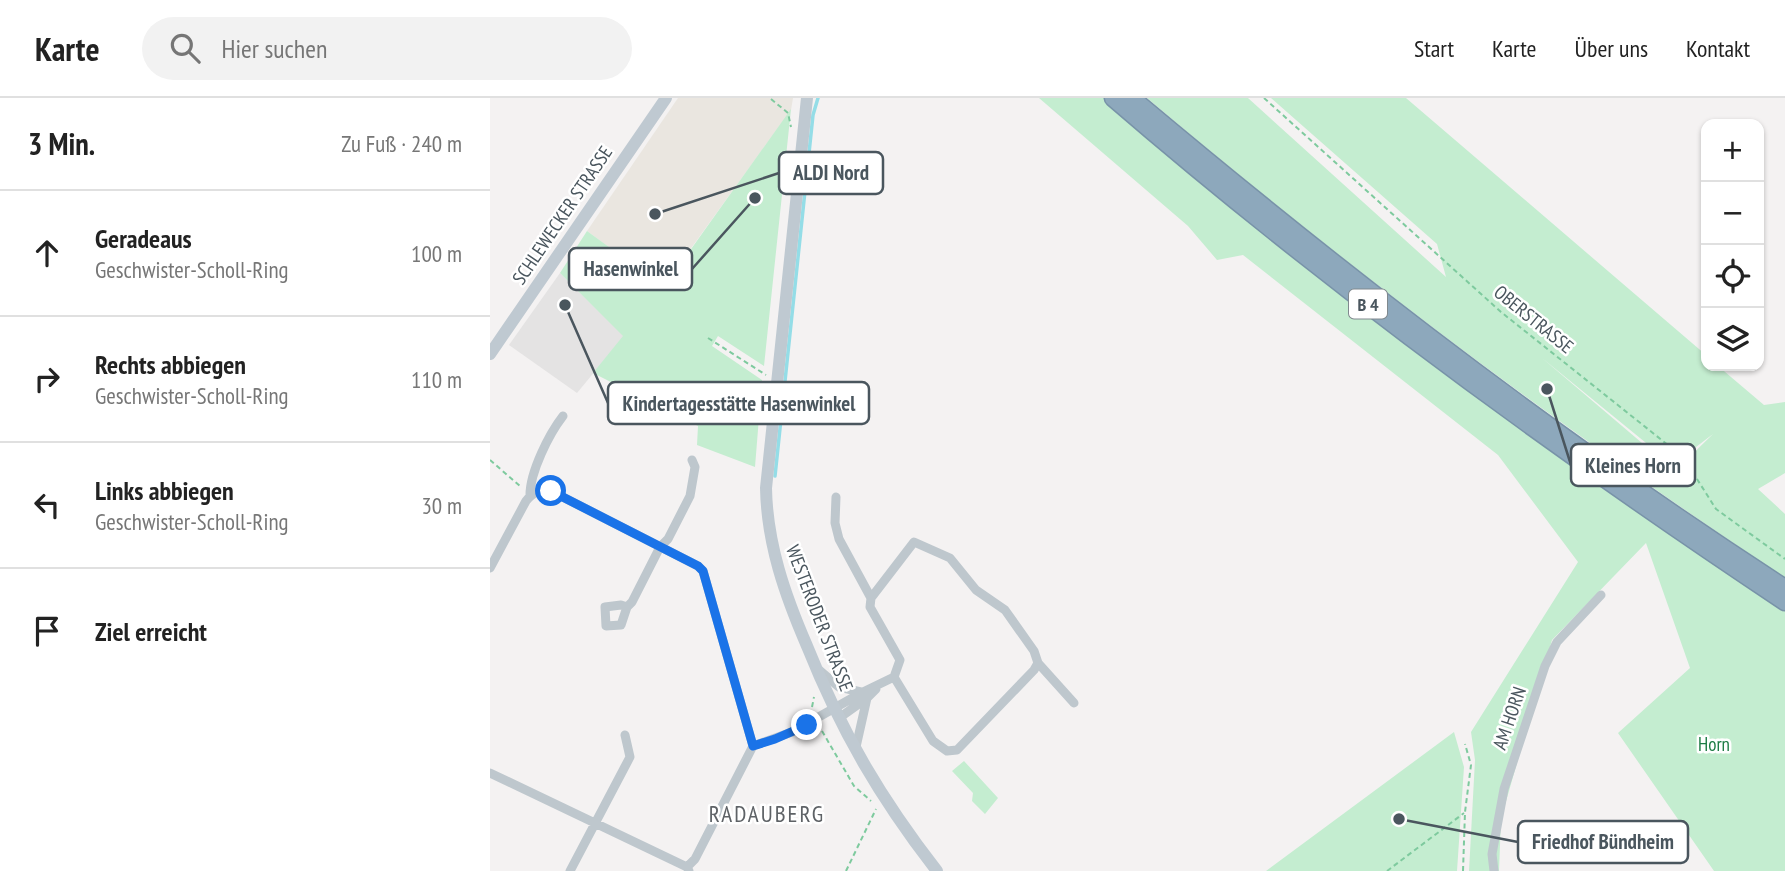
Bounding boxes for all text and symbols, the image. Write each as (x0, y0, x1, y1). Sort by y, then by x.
search box (142, 17, 632, 80)
text: Karte (35, 27, 100, 70)
icon: search (166, 29, 204, 67)
text: Hier suchen (222, 32, 327, 65)
text: Start (1414, 33, 1454, 64)
text: Karte (1492, 33, 1537, 64)
text: Über uns (1575, 33, 1648, 64)
text: Kontakt (1686, 33, 1750, 64)
map controls (1701, 119, 1764, 371)
button: + (1701, 119, 1764, 182)
text: 3 Min. (28, 124, 95, 163)
text: Zu Fuß · 240 m (341, 129, 462, 158)
street label: SCHLEWECKER STRASSE (507, 141, 617, 289)
callout: ALDI Nord (779, 152, 883, 194)
text: ALDI Nord (792, 159, 869, 186)
button: − (1701, 182, 1764, 245)
text: Geradeaus (95, 222, 192, 255)
icon: ahead (28, 234, 66, 272)
text: 100 m (411, 239, 462, 268)
button: locate (1701, 245, 1764, 308)
callout: Hasenwinkel (569, 248, 692, 290)
text: Geschwister-Scholl-Ring (95, 255, 288, 284)
text: Hasenwinkel (584, 255, 679, 282)
street label: OBERSTRASSE (1489, 280, 1579, 358)
road number: B 4 (1349, 289, 1387, 318)
button: layers (1701, 308, 1764, 371)
text: Rechts abbiegen (95, 348, 246, 381)
icon: right (28, 360, 66, 398)
text: 110 m (411, 365, 462, 394)
text: Geschwister-Scholl-Ring (95, 381, 288, 410)
callout: Kindertagesstätte Hasenwinkel (608, 382, 869, 424)
text: Kindertagesstätte Hasenwinkel (623, 390, 856, 417)
callout: Kleines Horn (1571, 444, 1695, 486)
text: Kleines Horn (1585, 452, 1681, 479)
text: Links abbiegen (95, 474, 234, 507)
route start (535, 475, 566, 506)
icon: left (28, 486, 66, 524)
text: 30 m (421, 491, 462, 520)
text: Geschwister-Scholl-Ring (95, 507, 288, 536)
street label: WESTERODER STRASSE (781, 541, 859, 695)
icon: arrive (28, 612, 66, 650)
text: Ziel erreicht (95, 615, 207, 648)
street label: AM HORN (1487, 683, 1531, 753)
route end (791, 709, 822, 740)
park label: Horn (1698, 732, 1730, 756)
district label: RADAUBERG (709, 799, 825, 828)
callout: Friedhof Bündheim (1518, 821, 1688, 863)
text: Friedhof Bündheim (1532, 828, 1674, 855)

